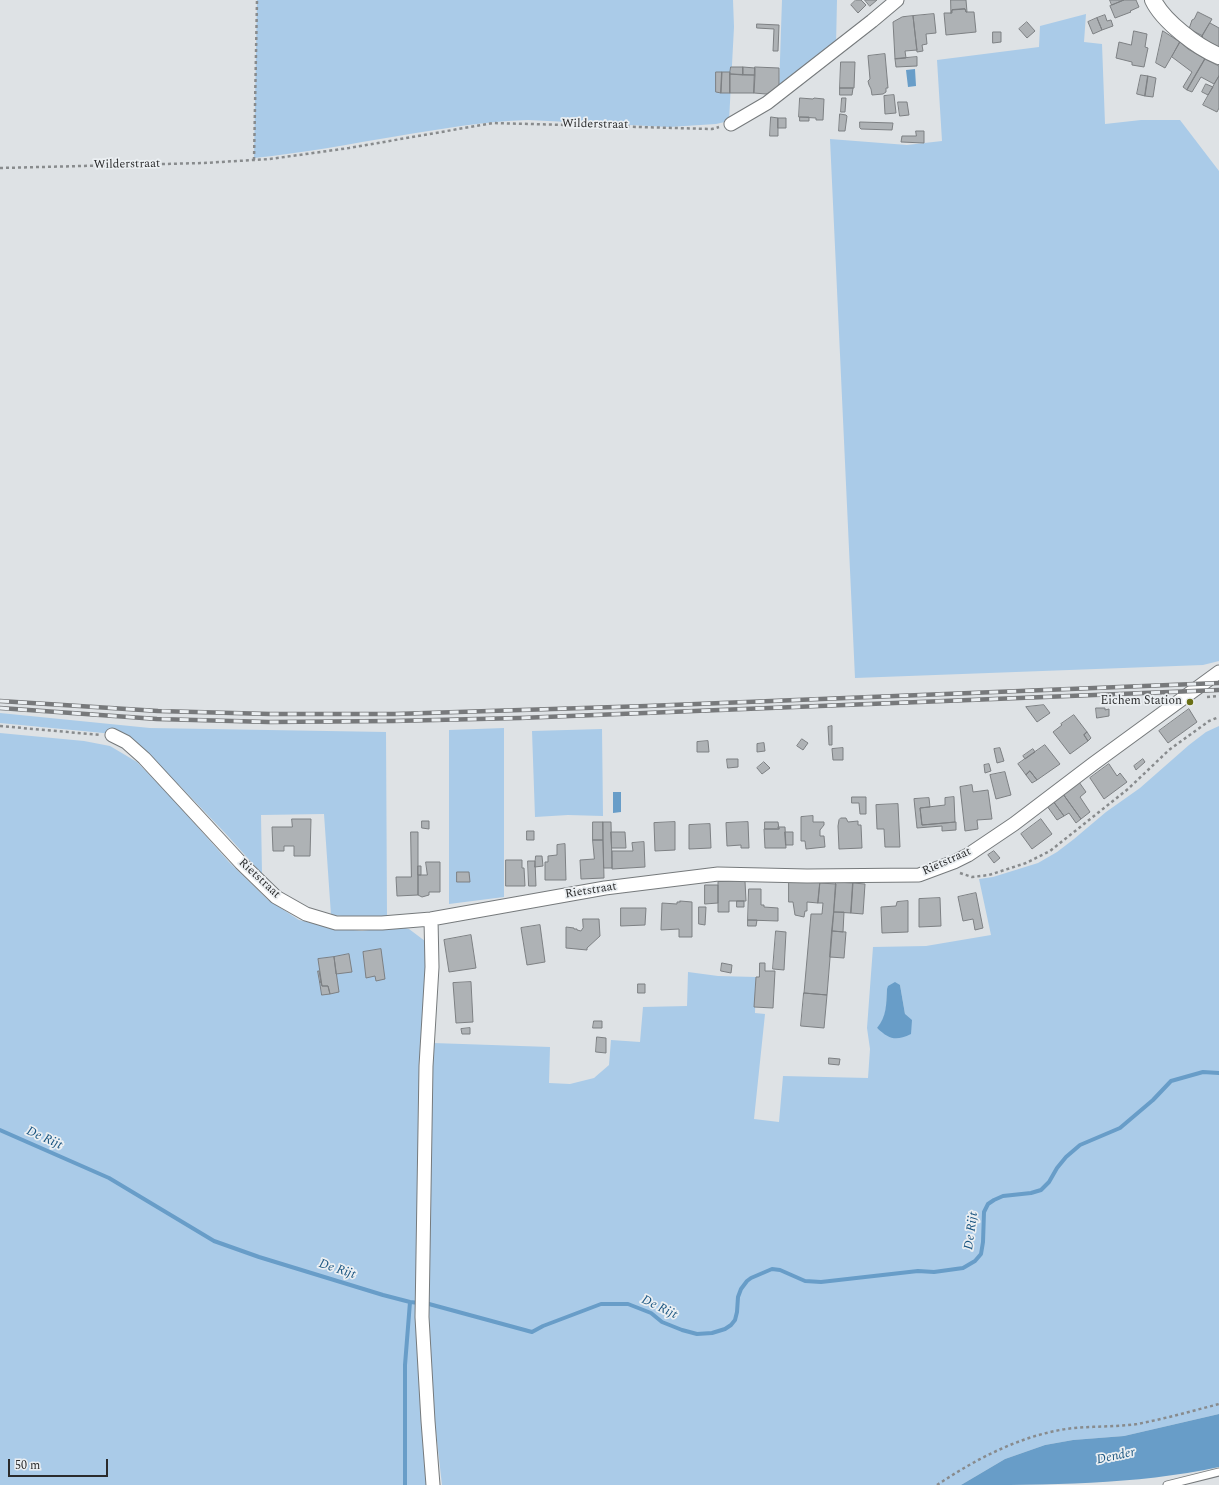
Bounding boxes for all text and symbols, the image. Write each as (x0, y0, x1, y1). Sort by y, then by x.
street label: Wilderstraat (562, 117, 628, 133)
street label: Wilderstraat (94, 157, 160, 173)
place label: Eichem Station (1100, 695, 1182, 709)
marker: Eichem Station (1185, 697, 1195, 707)
street label: Rietstraat (920, 845, 974, 879)
street label: Rietstraat (235, 856, 283, 902)
street label: Rietstraat (564, 880, 618, 902)
water label: De Rijt (24, 1124, 64, 1154)
water label: De Rijt (962, 1211, 982, 1251)
water label: De Rijt (317, 1257, 357, 1283)
water label: De Rijt (639, 1293, 679, 1323)
water label: Dender (1095, 1445, 1137, 1469)
scale bar (10, 1451, 110, 1477)
text: 50 m (15, 1456, 40, 1475)

